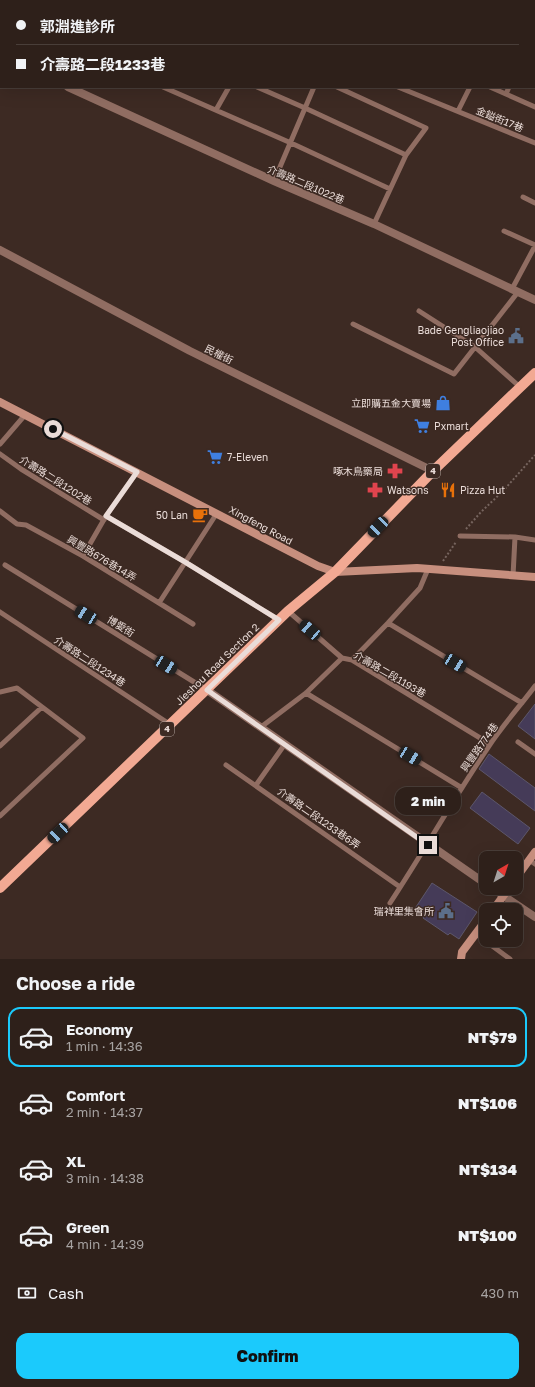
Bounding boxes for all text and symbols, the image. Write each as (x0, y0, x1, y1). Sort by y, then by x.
text: 郭淵進診所 (40, 17, 115, 35)
text: 介壽路二段1233巷 (40, 55, 165, 73)
street label: 金鎰街17巷 (475, 104, 525, 134)
street label: 介壽路二段1022巷 (266, 162, 346, 206)
place label: Bade Gengliaojiao Post Office (418, 324, 504, 348)
public building icon: Bade Gengliaojiao Post Office (507, 327, 525, 345)
street label: 民權街 (203, 342, 235, 366)
shop icon: 立即購五金大賣場 (434, 394, 452, 412)
place label: 立即購五金大賣場 (351, 397, 431, 409)
supermarket icon: Pxmart (413, 417, 431, 435)
route start (44, 420, 62, 438)
place label: Pxmart (434, 420, 469, 432)
supermarket icon: 7-Eleven (206, 448, 224, 466)
place label: 7-Eleven (227, 451, 268, 463)
street label: 介壽路二段1202巷 (18, 453, 94, 507)
pharmacy icon: 啄木鳥藥局 (386, 462, 404, 480)
road number: 4 (426, 464, 440, 478)
place label: 啄木鳥藥局 (333, 465, 383, 477)
pharmacy icon: Watsons (366, 481, 384, 499)
restaurant icon: Pizza Hut (439, 481, 457, 499)
place label: Watsons (387, 484, 429, 496)
place label: Pizza Hut (460, 484, 505, 496)
street label: Xingfeng Road (227, 503, 295, 547)
cafe icon: 50 Lan (191, 506, 209, 524)
place label: 50 Lan (156, 509, 188, 521)
car (365, 514, 391, 540)
street label: 興豐路676巷14弄 (65, 533, 139, 583)
car (73, 604, 99, 626)
street label: 博愛街 (105, 613, 137, 639)
car (297, 618, 323, 642)
street label: Jieshou Road Section 2 (173, 621, 262, 707)
street label: 介壽路二段1234巷 (52, 633, 128, 689)
street label: 介壽路二段1193巷 (352, 648, 428, 700)
car (442, 652, 468, 674)
car (153, 654, 179, 676)
street label: 興豐路774巷 (458, 720, 500, 774)
road number: 4 (160, 722, 174, 736)
car (397, 745, 423, 767)
street label: 介壽路二段1233巷6弄 (275, 785, 363, 851)
callout: 2 min (395, 787, 461, 815)
text: 2 min (411, 793, 445, 809)
car (45, 820, 71, 846)
route end (419, 836, 437, 854)
north arrow (479, 851, 523, 895)
map controls (479, 851, 523, 947)
public building icon: 瑞祥里集會所 (437, 902, 455, 920)
button: locate (479, 903, 523, 947)
place label: 瑞祥里集會所 (374, 905, 434, 917)
text: Choose a ride (16, 972, 135, 994)
icon: car (18, 1019, 54, 1055)
text: Economy (66, 1020, 133, 1038)
text: NT$79 (468, 1028, 517, 1046)
text: 1 min · 14:36 (66, 1038, 143, 1054)
icon: car (18, 1085, 54, 1121)
text: Comfort (66, 1086, 125, 1104)
text: NT$106 (458, 1094, 517, 1112)
text: 2 min · 14:37 (66, 1104, 143, 1120)
icon: car (18, 1151, 54, 1187)
text: XL (66, 1152, 85, 1170)
text: NT$134 (459, 1160, 517, 1178)
text: 3 min · 14:38 (66, 1170, 144, 1186)
icon: car (18, 1217, 54, 1253)
text: Green (66, 1218, 109, 1236)
text: NT$100 (458, 1226, 517, 1244)
text: 4 min · 14:39 (66, 1236, 144, 1252)
icon: cash (16, 1282, 38, 1304)
text: Cash (48, 1284, 84, 1302)
text: 430 m (481, 1285, 519, 1301)
button: Confirm (16, 1333, 519, 1379)

